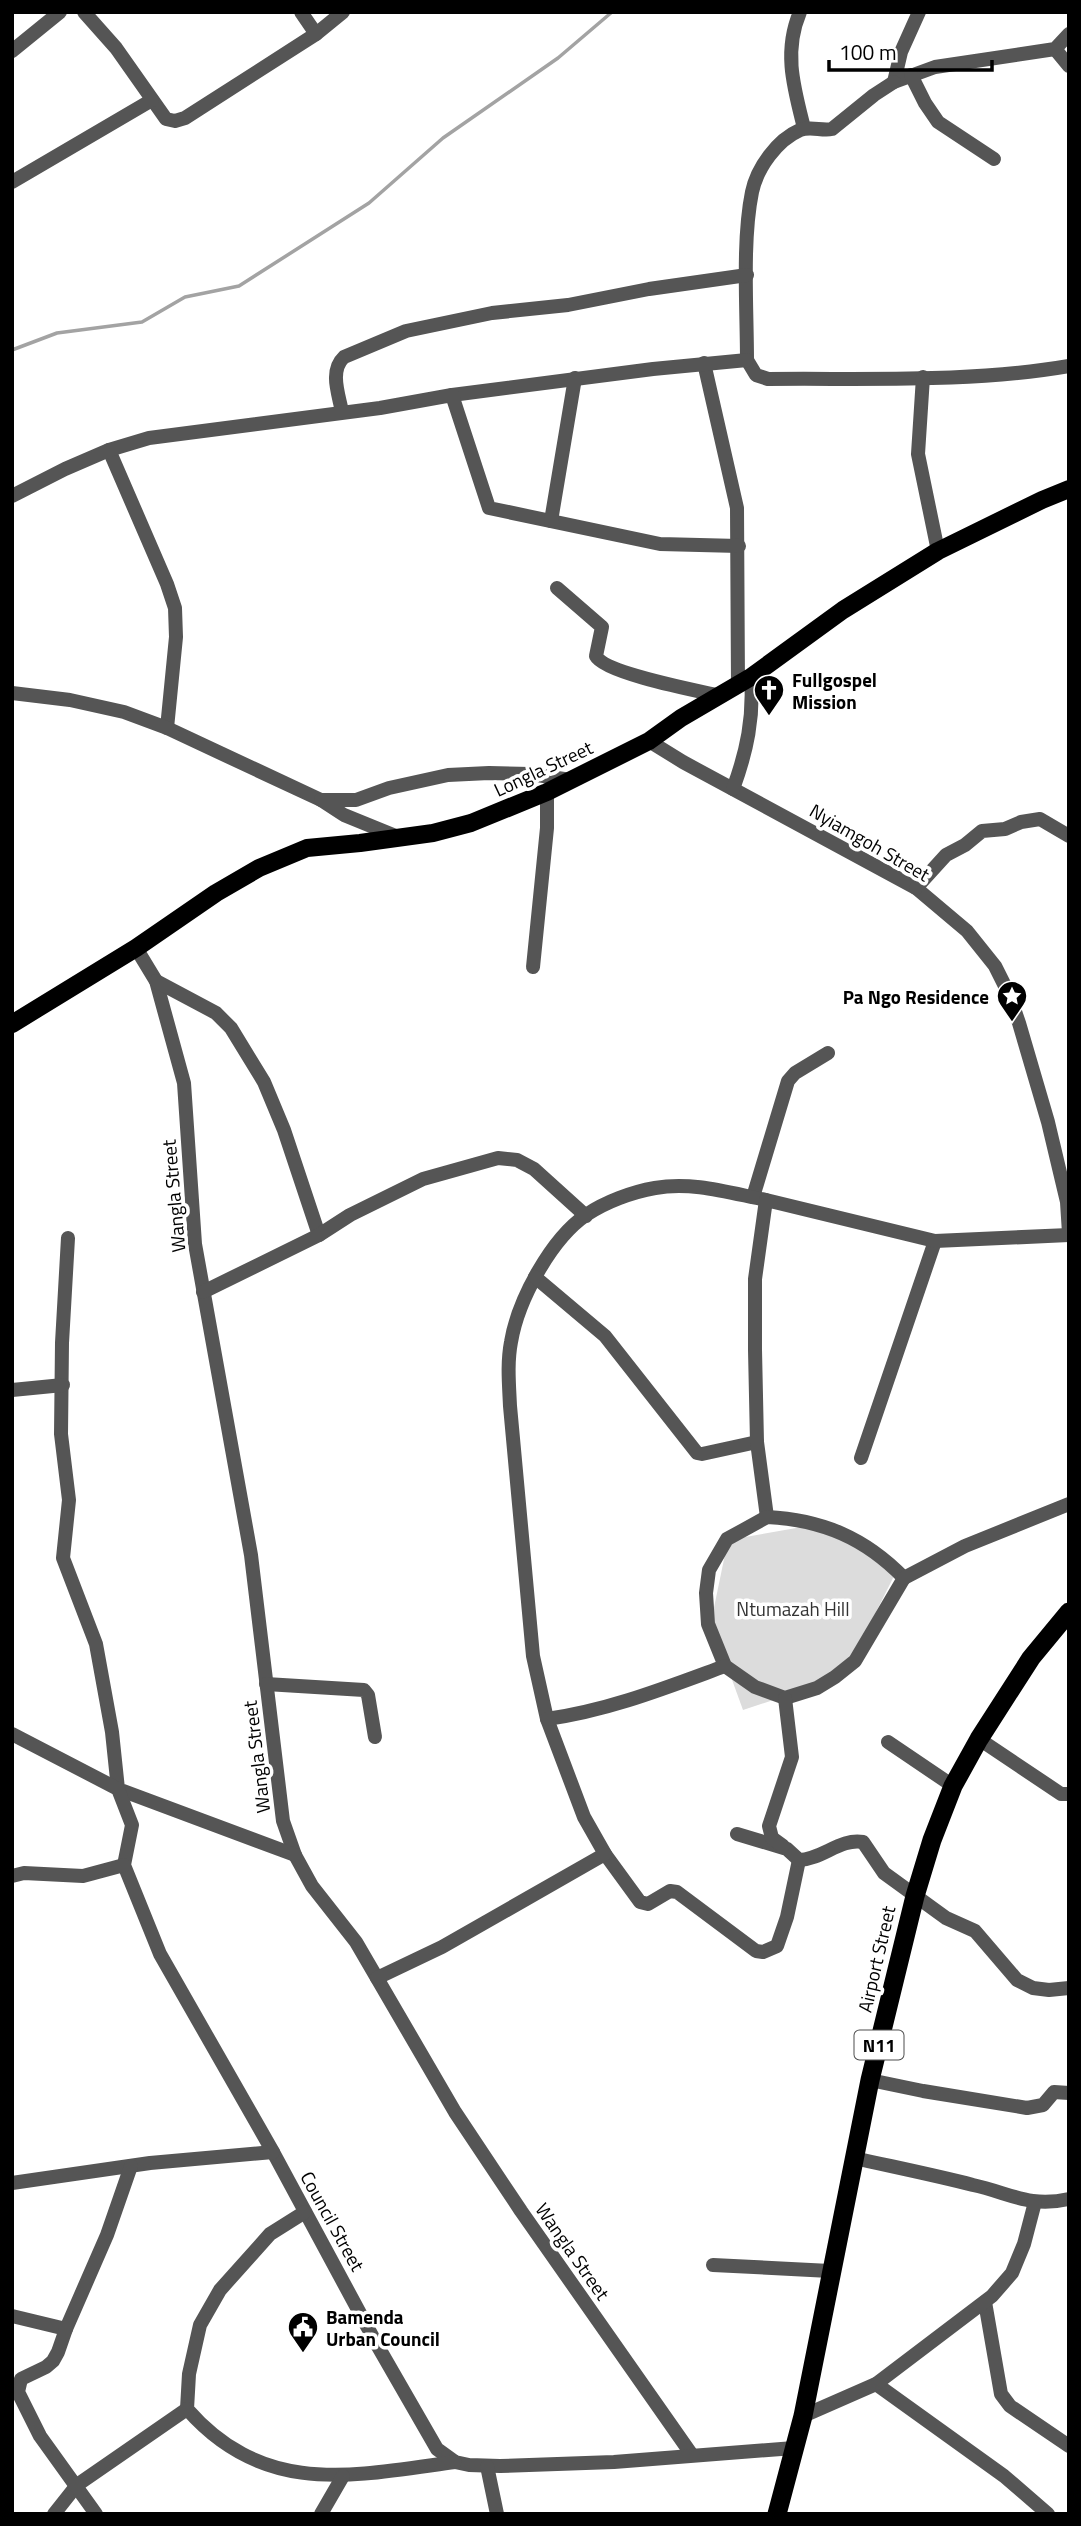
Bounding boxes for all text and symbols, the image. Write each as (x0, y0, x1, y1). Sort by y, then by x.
scale bar (829, 28, 992, 72)
text: 100 m (839, 36, 896, 68)
place label: Fullgospel Mission (792, 665, 877, 716)
church icon: Fullgospel Mission (752, 673, 786, 717)
street label: Longla Street (489, 732, 597, 804)
street label: Nyiamgoh Street (804, 796, 936, 888)
place icon: Pa Ngo Residence (995, 979, 1029, 1023)
place label: Pa Ngo Residence (843, 982, 989, 1011)
street label: Wangla Street (154, 1138, 192, 1254)
park label: Ntumazah Hill (736, 1594, 850, 1623)
street label: Wangla Street (235, 1699, 277, 1815)
street label: Airport Street (850, 1903, 902, 2015)
road number: N11 (854, 2031, 903, 2060)
street label: Council Street (294, 2166, 373, 2277)
street label: Wangla Street (529, 2196, 618, 2306)
place label: Bamenda Urban Council (326, 2302, 440, 2353)
public building icon: Bamenda Urban Council (286, 2310, 320, 2354)

